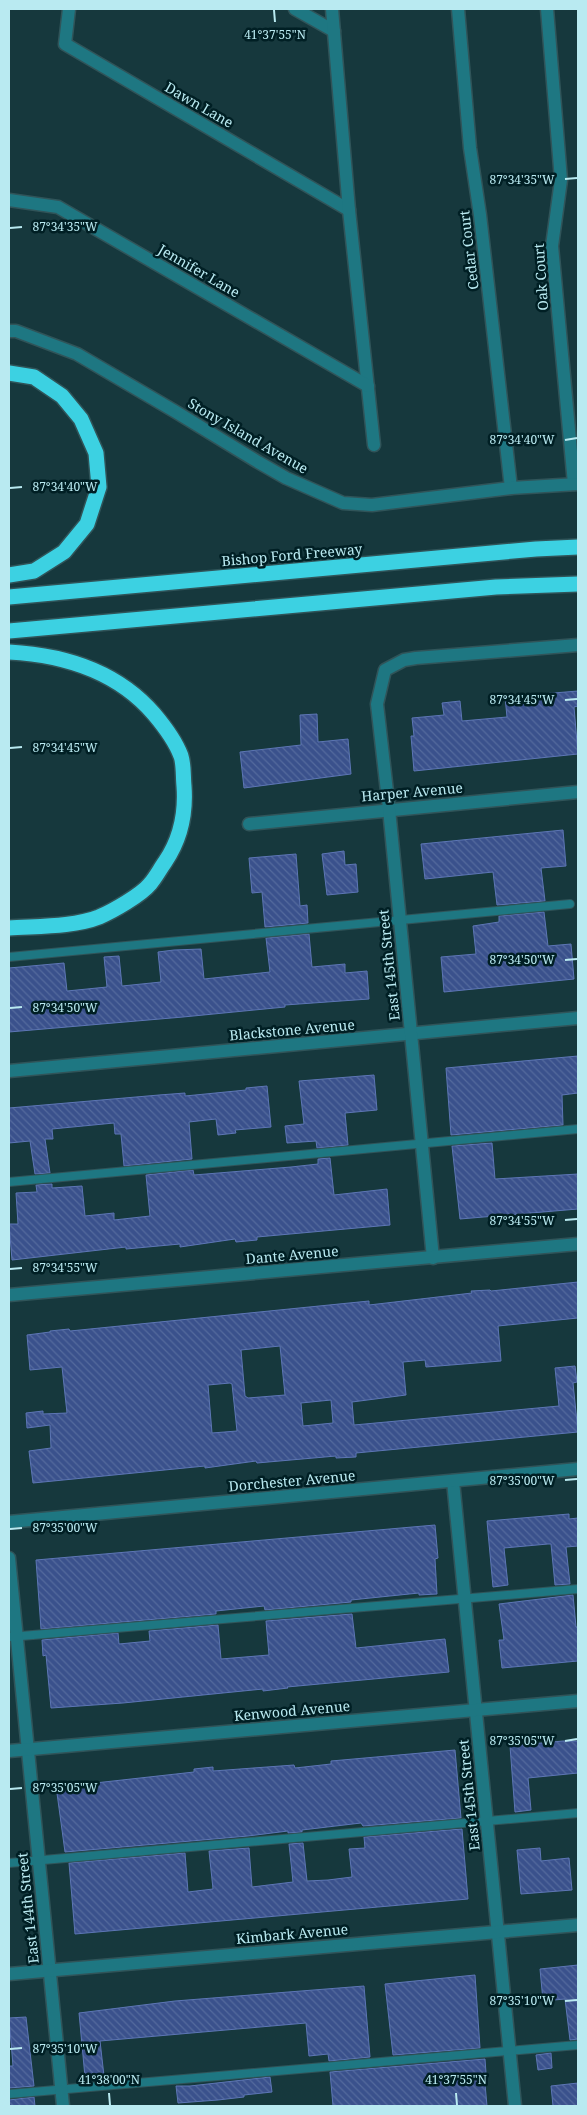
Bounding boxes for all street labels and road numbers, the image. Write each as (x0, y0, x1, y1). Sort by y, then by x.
street label: Dawn Lane (162, 77, 237, 132)
street label: Cedar Court (454, 209, 483, 291)
street label: Jennifer Lane (154, 239, 243, 302)
street label: Oak Court (529, 243, 552, 311)
street label: Stony Island Avenue (185, 393, 312, 478)
street label: Bishop Ford Freeway (221, 539, 363, 570)
street label: Harper Avenue (360, 778, 464, 805)
street label: East 145th Street (373, 909, 404, 1021)
street label: Blackstone Avenue (228, 1015, 356, 1044)
street label: Dante Avenue (245, 1241, 339, 1268)
street label: Dorchester Avenue (228, 1465, 356, 1496)
street label: Kenwood Avenue (233, 1696, 351, 1725)
street label: East 145th Street (453, 1739, 484, 1851)
street label: East 144th Street (12, 1852, 43, 1964)
street label: Kimbark Avenue (235, 1919, 349, 1948)

